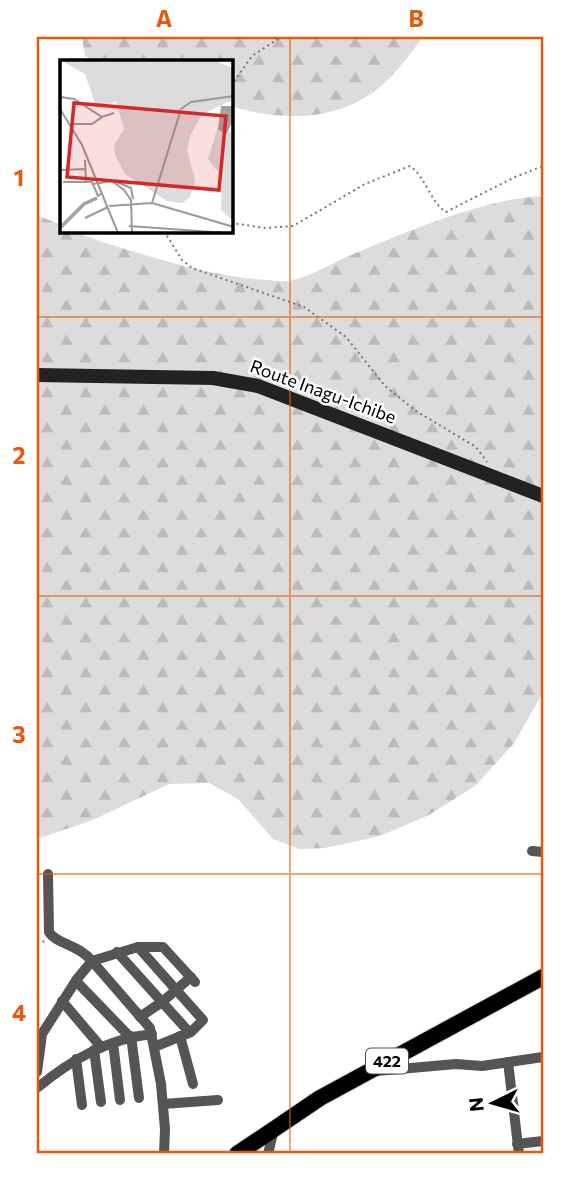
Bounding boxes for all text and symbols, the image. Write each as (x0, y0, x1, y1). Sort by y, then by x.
text: A (156, 4, 173, 32)
text: B (408, 4, 424, 32)
inset map (60, 60, 233, 233)
text: 1 (14, 163, 24, 191)
street label: Route Inagu-Ichibe (247, 354, 399, 428)
text: 2 (12, 441, 26, 469)
text: 3 (12, 720, 26, 748)
text: 4 (12, 998, 26, 1026)
road number: 422 (366, 1049, 408, 1074)
north arrow (458, 1068, 528, 1138)
text: N (463, 1096, 488, 1113)

